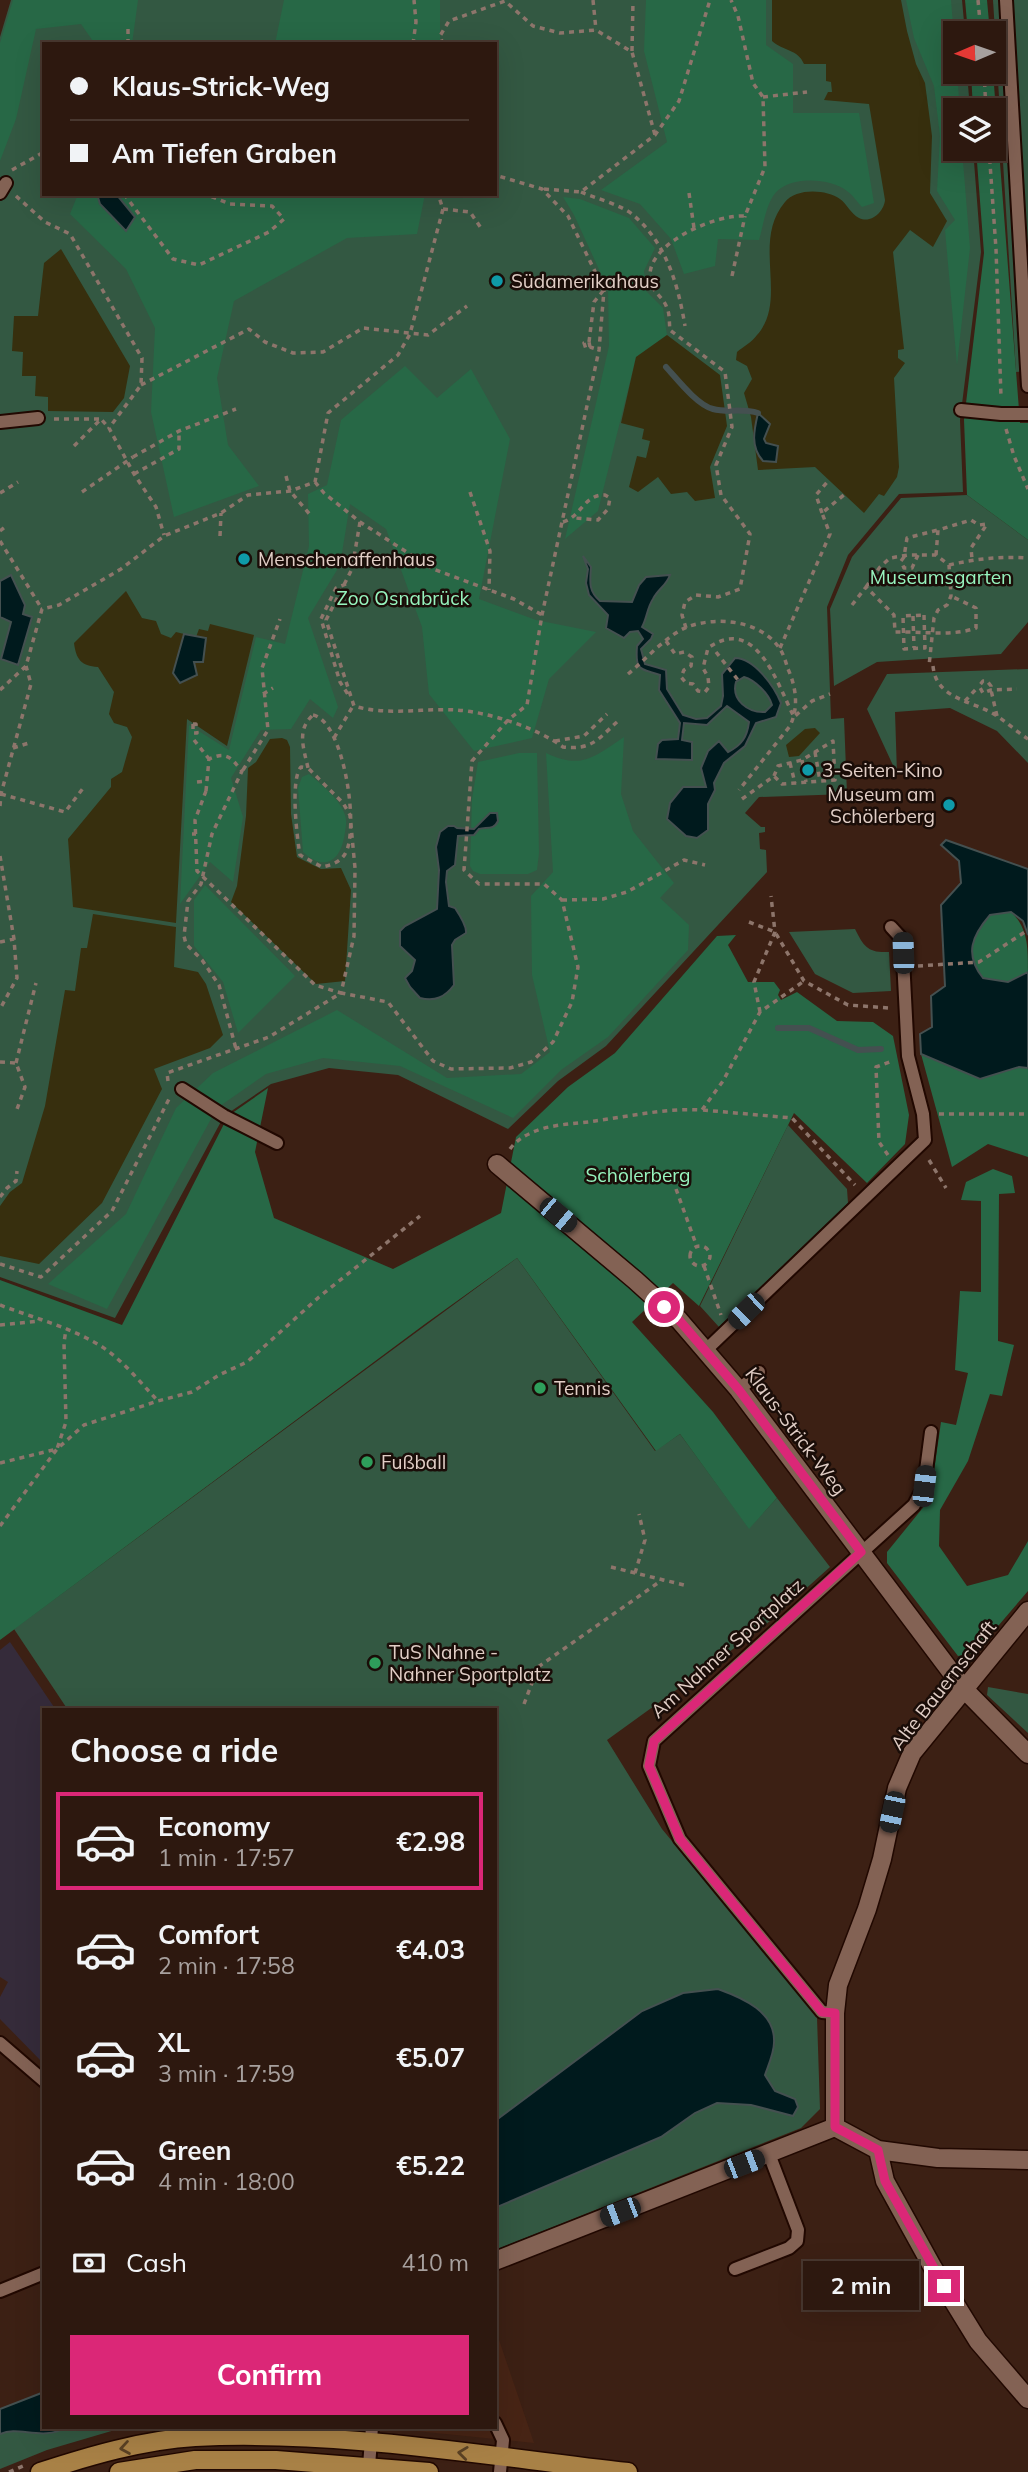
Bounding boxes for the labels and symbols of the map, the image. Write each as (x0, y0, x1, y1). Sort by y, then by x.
north arrow (943, 21, 1006, 84)
place label: Südamerikahaus (511, 269, 659, 293)
marker: Südamerikahaus (489, 273, 505, 289)
place label: Menschenaffenhaus (258, 547, 435, 571)
marker: Menschenaffenhaus (236, 551, 252, 567)
park label: Museumsgarten (870, 565, 1012, 589)
park label: Zoo Osnabrück (337, 586, 470, 610)
place label: 3-Seiten-Kino (822, 758, 943, 782)
marker: 3-Seiten-Kino (800, 762, 816, 778)
place label: Museum am Schölerberg (827, 782, 935, 828)
marker: Museum am Schölerberg (941, 797, 957, 813)
car (892, 932, 915, 974)
park label: Schölerberg (586, 1163, 690, 1187)
car (536, 1193, 581, 1237)
car (724, 1289, 769, 1333)
route start (648, 1291, 680, 1323)
street label: Klaus-Strick-Weg (740, 1362, 852, 1500)
place label: Tennis (554, 1376, 611, 1400)
marker: Tennis (532, 1380, 548, 1396)
place label: Fußball (381, 1450, 446, 1474)
marker: Fußball (359, 1454, 375, 1470)
car (912, 1464, 937, 1508)
street label: Am Nahner Sportplatz (646, 1573, 809, 1723)
street label: Alte Bauernschaft (885, 1615, 1001, 1755)
place label: TuS Nahne - Nahner Sportplatz (389, 1640, 551, 1686)
marker: TuS Nahne - Nahner Sportplatz (367, 1655, 383, 1671)
car (878, 1789, 907, 1835)
car (721, 2147, 768, 2181)
car (597, 2195, 644, 2229)
callout: 2 min (804, 2262, 920, 2310)
route end (928, 2270, 960, 2302)
one-way arrow (119, 2440, 131, 2455)
one-way arrow (457, 2446, 469, 2461)

